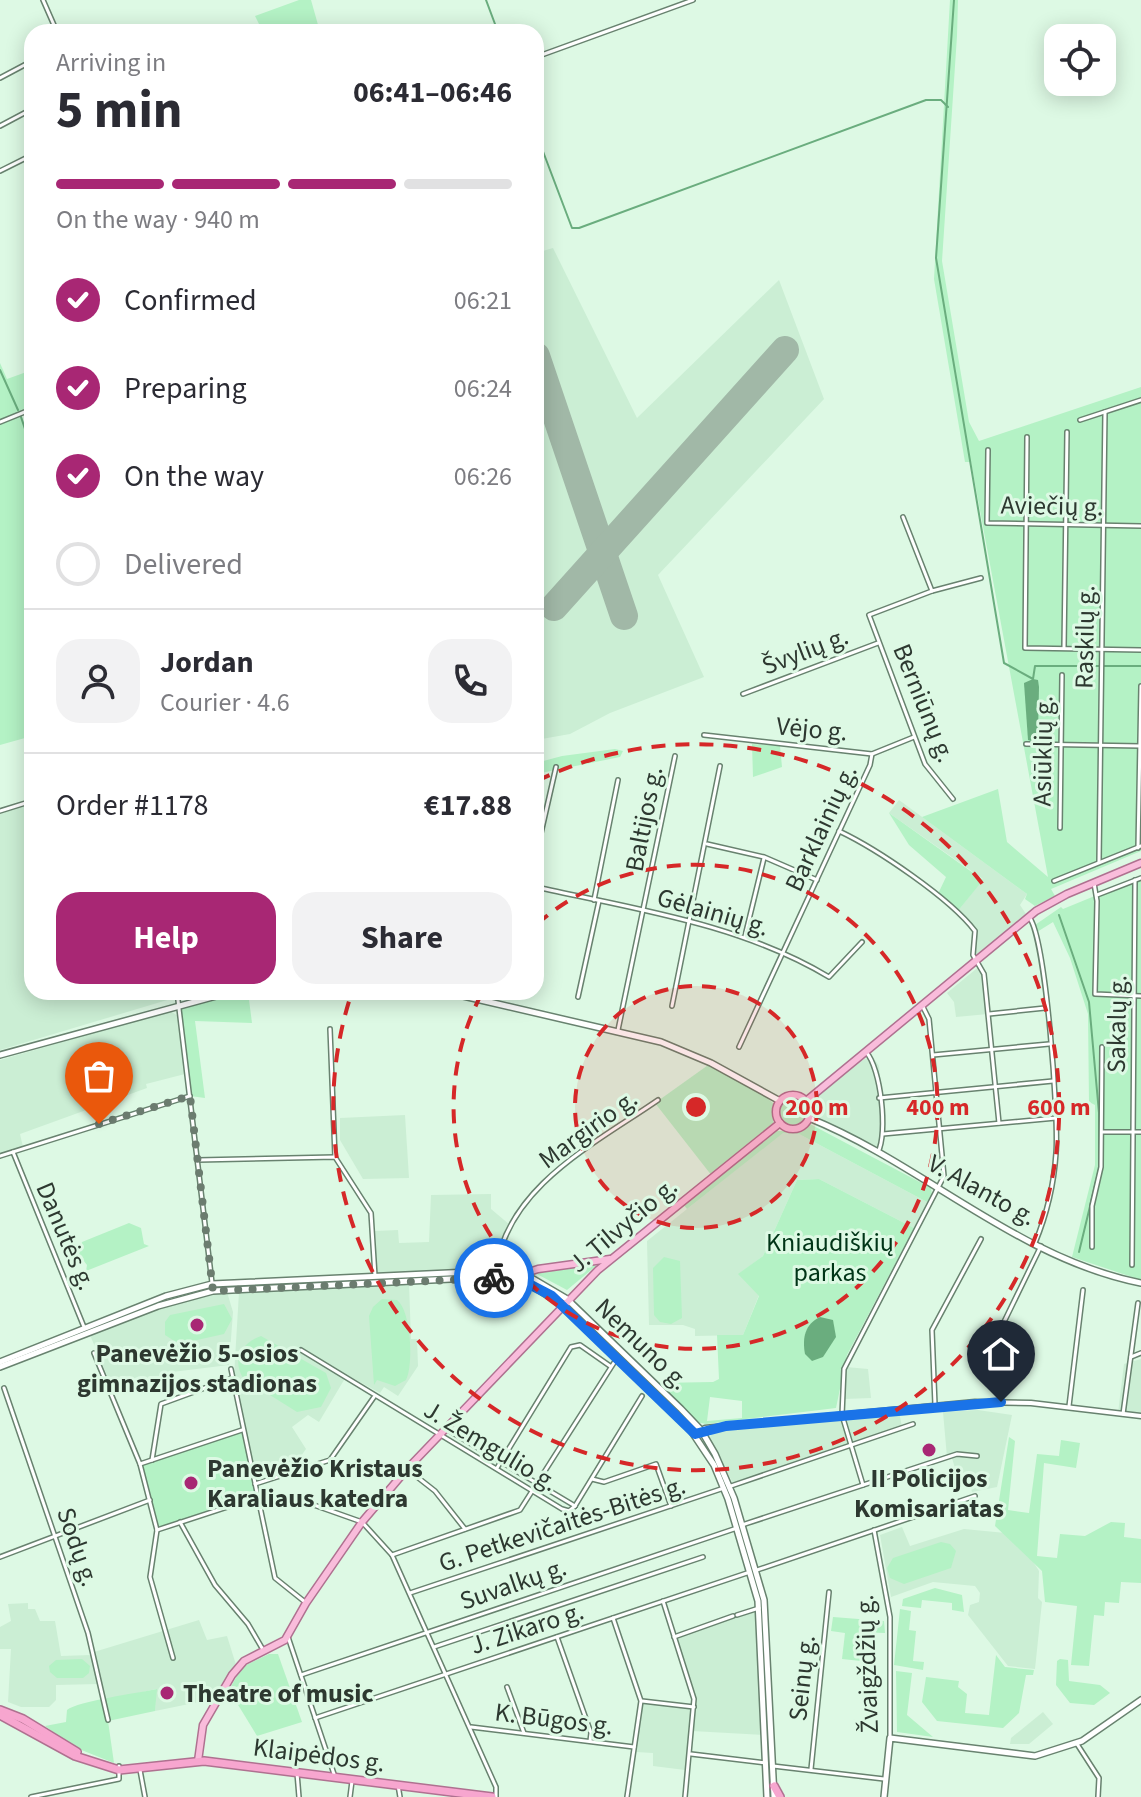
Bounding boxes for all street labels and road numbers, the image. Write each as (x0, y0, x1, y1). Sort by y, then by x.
street label: Aviečių g. (1000, 487, 1104, 525)
street label: Raskilų g. (1066, 585, 1104, 689)
street label: Švylių g. (756, 618, 854, 684)
street label: Berniūnų g. (883, 638, 965, 768)
street label: Asiūklių g. (1024, 695, 1062, 807)
street label: Vėjo g. (775, 707, 849, 751)
street label: Barklainių g. (776, 759, 866, 897)
street label: Baltijos g. (616, 763, 672, 875)
street label: Gėlainių g. (653, 878, 773, 946)
street label: Sakalų g. (1098, 975, 1136, 1073)
street label: Margirio g. (531, 1080, 645, 1178)
street label: V. Alanto g. (921, 1145, 1043, 1235)
street label: J. Tilvyčio g. (561, 1168, 685, 1282)
street label: Danutės g. (27, 1176, 105, 1296)
street label: Nemuno g. (587, 1290, 697, 1398)
street label: J. Žemgulio g. (417, 1391, 565, 1501)
street label: G. Petkevičaitės-Bitės g. (434, 1467, 690, 1581)
street label: Sodų g. (47, 1503, 109, 1591)
street label: Suvalkų g. (455, 1548, 571, 1620)
street label: J. Zikaro g. (466, 1592, 588, 1664)
street label: Žvaigždžių g. (846, 1594, 888, 1734)
street label: Seinų g. (779, 1633, 825, 1723)
street label: K. Būgos g. (493, 1693, 615, 1745)
street label: Klaipėdos g. (251, 1729, 387, 1781)

